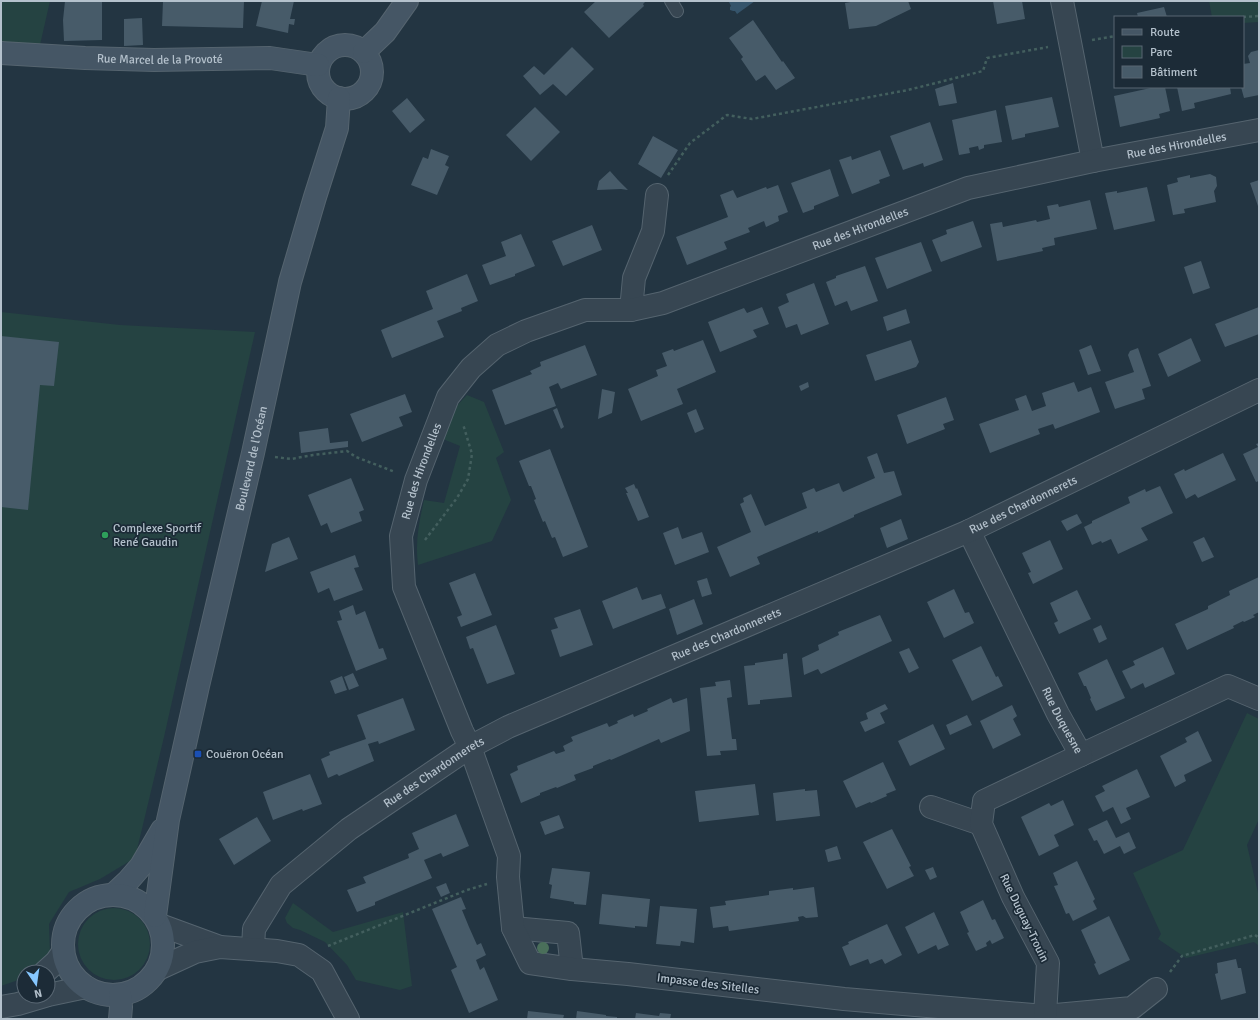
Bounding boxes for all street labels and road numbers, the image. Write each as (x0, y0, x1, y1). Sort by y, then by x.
street label: Rue Marcel de la Provoté (97, 51, 223, 68)
street label: Rue des Hirondelles (1125, 129, 1228, 162)
street label: Rue des Hirondelles (810, 204, 910, 254)
street label: Boulevard de l'Océan (232, 405, 270, 512)
street label: Rue des Hirondelles (398, 421, 445, 521)
street label: Rue des Chardonnerets (967, 472, 1080, 537)
street label: Rue des Chardonnerets (669, 604, 784, 664)
street label: Rue Duquesne (1039, 685, 1086, 756)
street label: Rue des Chardonnerets (381, 733, 487, 811)
street label: Rue Duguay-Trouin (996, 871, 1052, 965)
street label: Impasse des Sitelles (656, 970, 760, 998)

